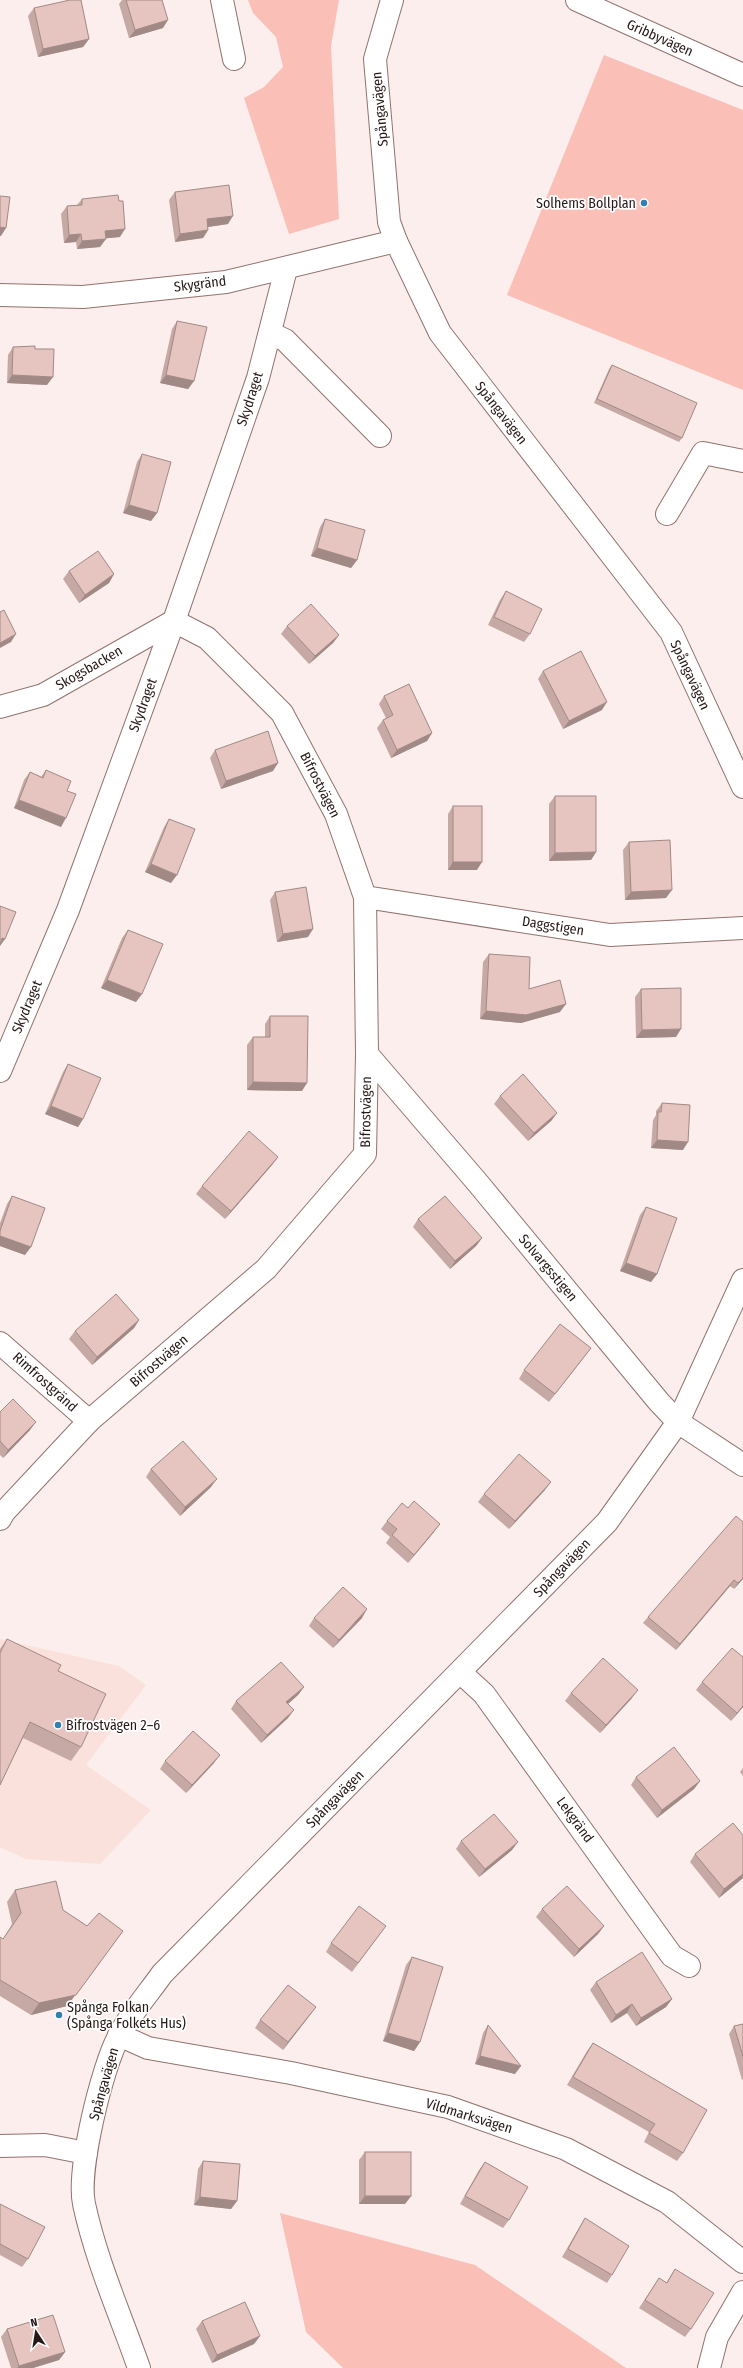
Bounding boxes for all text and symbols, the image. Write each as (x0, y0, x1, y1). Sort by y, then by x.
street label: Gribbyvägen (624, 16, 696, 60)
street label: Spångavägen (368, 71, 392, 147)
place label: Solhems Bollplan (536, 195, 636, 212)
marker: Solhems Bollplan (639, 198, 649, 208)
street label: Skygränd (173, 272, 227, 296)
street label: Skydraget (233, 369, 267, 428)
street label: Spångavägen (471, 378, 531, 448)
street label: Spångavägen (666, 637, 714, 713)
street label: Skogsbacken (53, 642, 125, 694)
street label: Skydraget (125, 675, 161, 734)
street label: Bifrostvägen (296, 749, 344, 821)
street label: Daggstigen (521, 913, 585, 939)
street label: Skydraget (8, 977, 46, 1036)
street label: Bifrostvägen (357, 1076, 375, 1148)
street label: Solvargsstigen (515, 1231, 581, 1305)
street label: Bifrostvägen (127, 1331, 191, 1391)
street label: Rimfrostgränd (9, 1349, 81, 1415)
street label: Spångavägen (530, 1535, 594, 1601)
place label: Bifrostvägen 2–6 (66, 1717, 160, 1734)
marker: Bifrostvägen 2–6 (53, 1720, 63, 1730)
street label: Spångavägen (303, 1767, 367, 1831)
street label: Lekgränd (553, 1794, 597, 1846)
place label: Spånga Folkan (Spånga Folkets Hus) (67, 1999, 186, 2032)
marker: Spånga Folkan (Spånga Folkets Hus) (54, 2010, 64, 2020)
street label: Spångavägen (86, 2046, 122, 2122)
street label: Vildmarksvägen (424, 2095, 514, 2137)
north arrow (16, 2312, 56, 2352)
text: N (29, 2316, 39, 2330)

